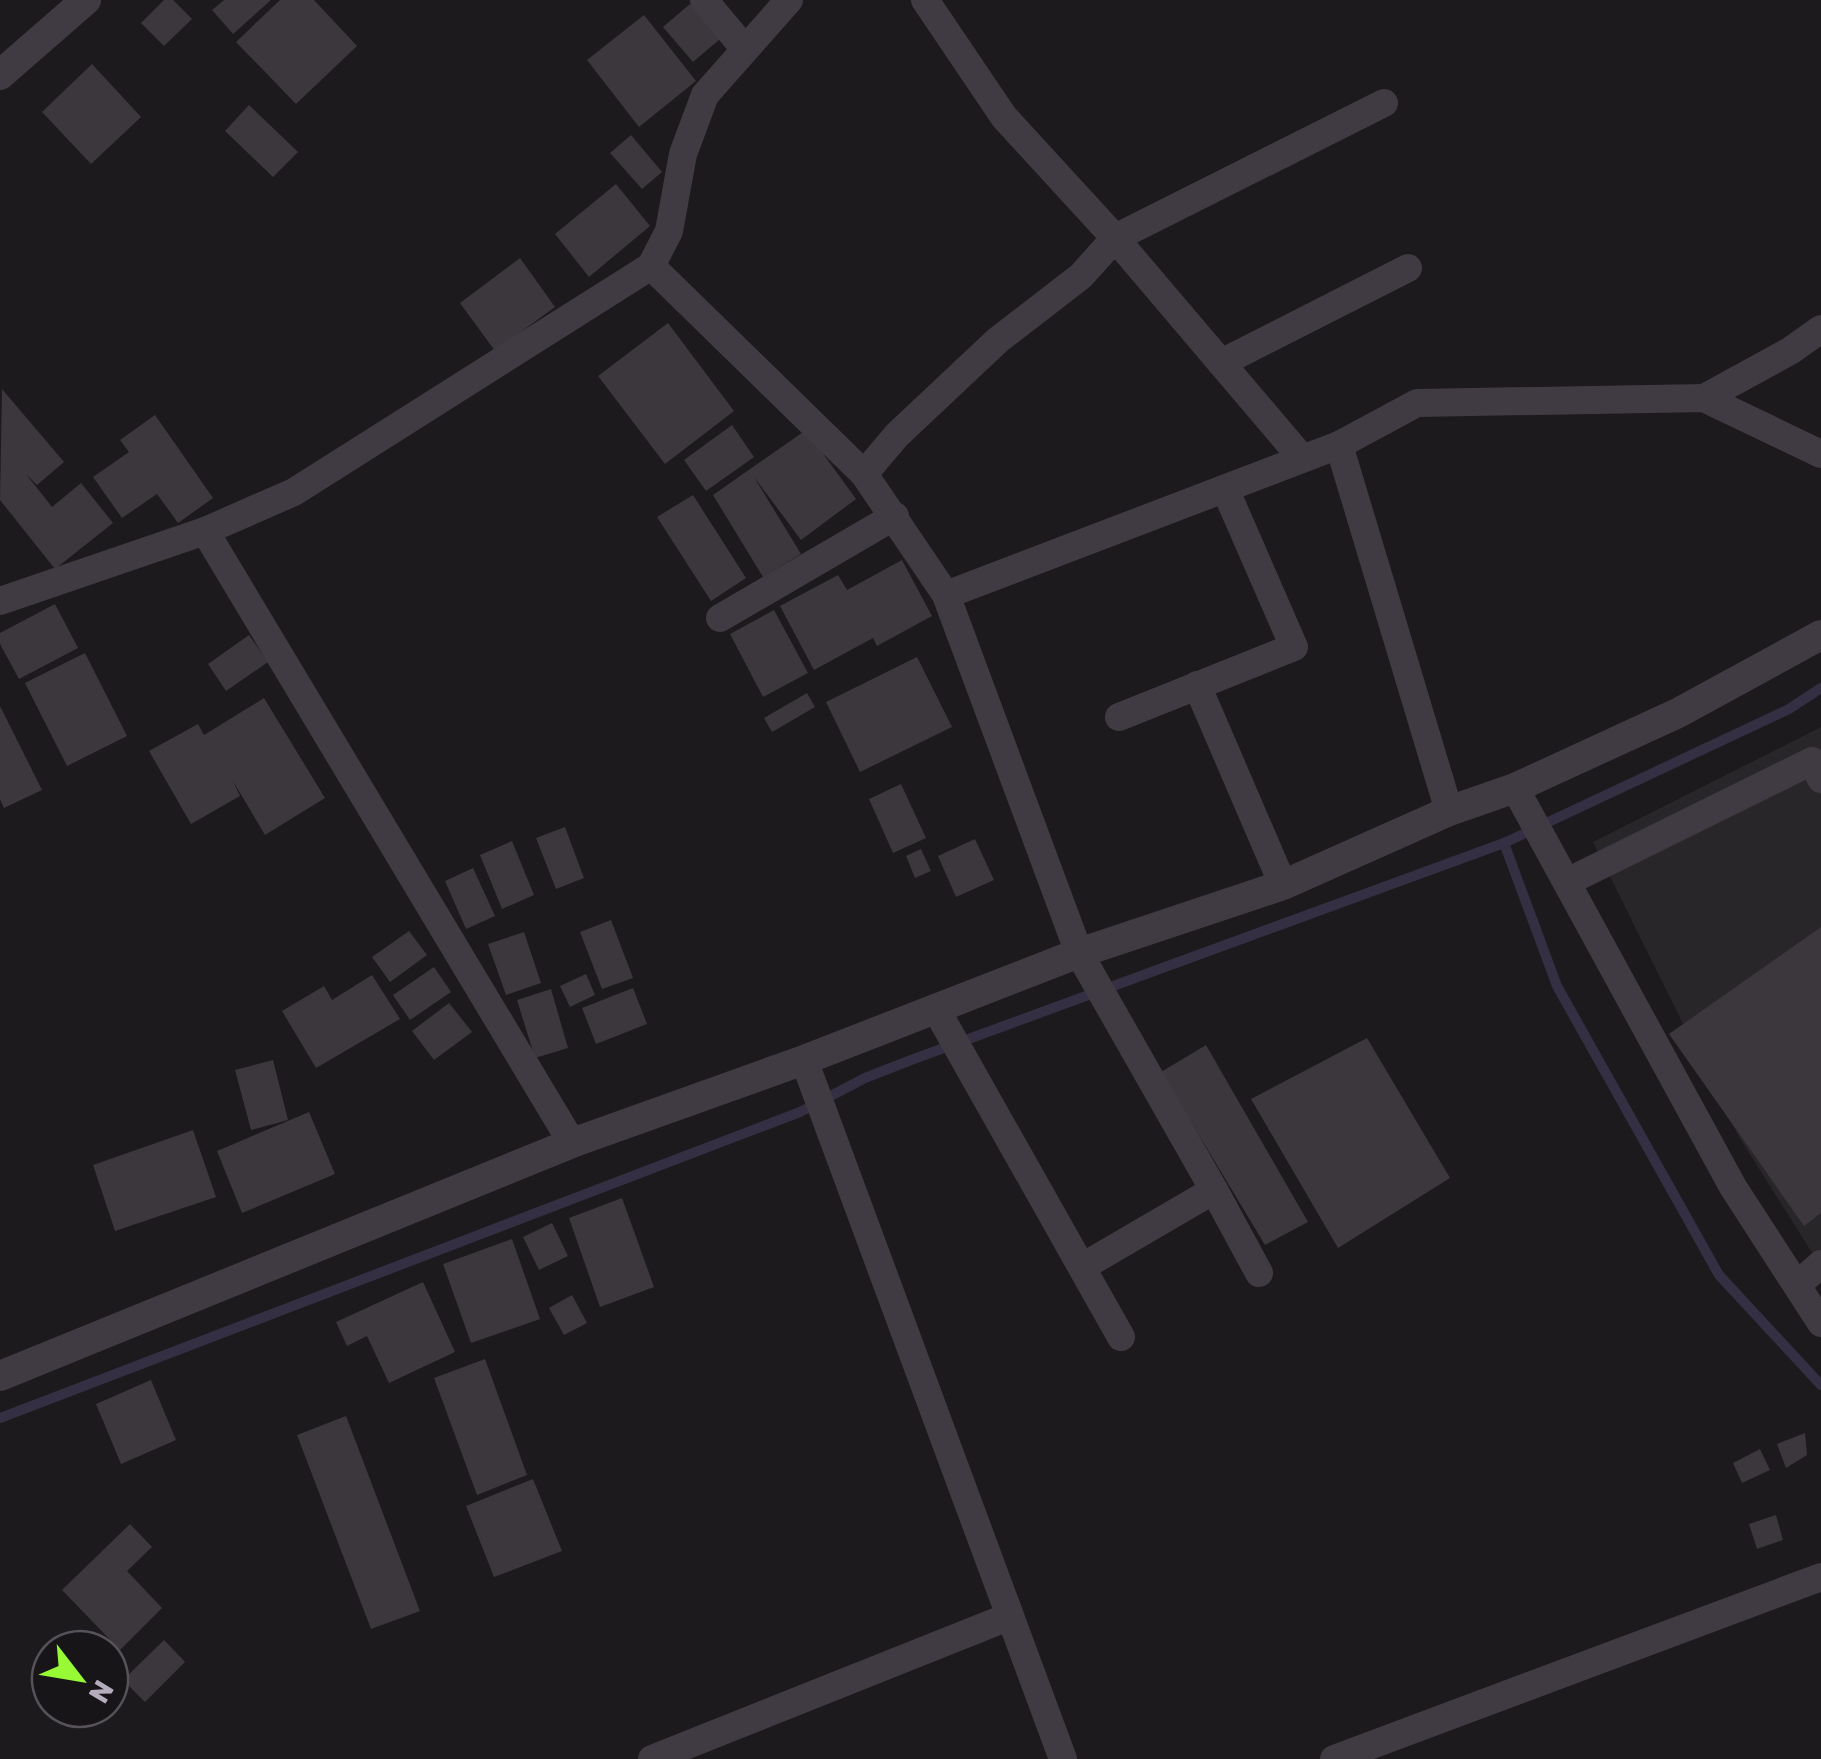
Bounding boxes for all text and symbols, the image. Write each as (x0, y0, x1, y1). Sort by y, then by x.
north arrow (30, 1629, 130, 1729)
text: N (82, 1674, 120, 1709)

